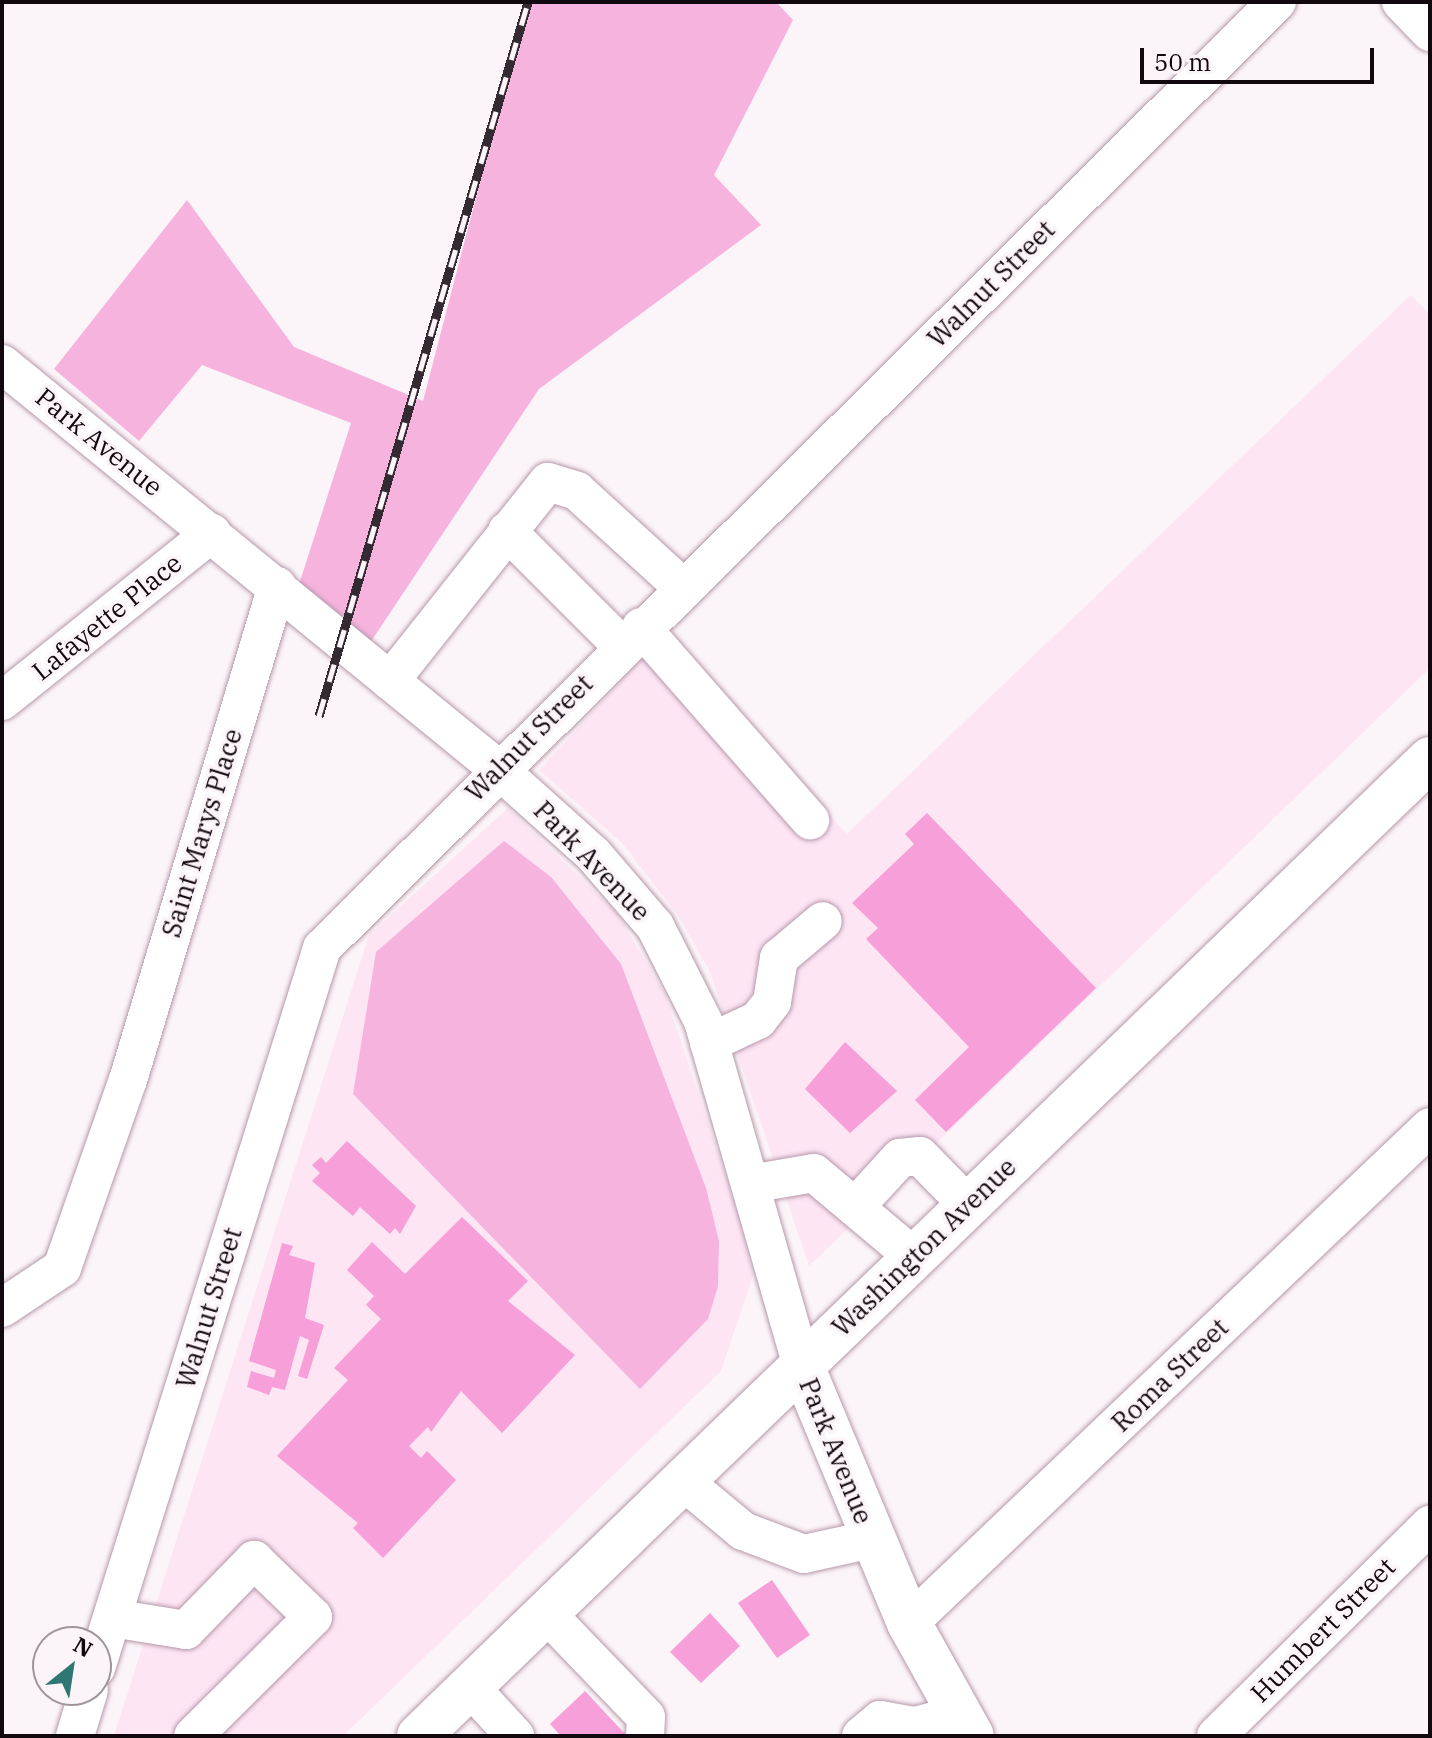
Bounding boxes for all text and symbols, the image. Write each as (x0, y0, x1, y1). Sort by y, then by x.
scale bar (1144, 32, 1378, 82)
text: 50 m (1154, 46, 1211, 78)
street label: Walnut Street (921, 214, 1061, 354)
street label: Park Avenue (29, 381, 169, 503)
street label: Lafayette Place (26, 547, 188, 687)
street label: Walnut Street (459, 668, 599, 808)
street label: Saint Marys Place (155, 725, 249, 941)
street label: Park Avenue (527, 795, 657, 927)
street label: Washington Avenue (826, 1151, 1022, 1343)
street label: Walnut Street (170, 1224, 248, 1392)
street label: Roma Street (1105, 1312, 1235, 1438)
street label: Park Avenue (793, 1374, 879, 1528)
street label: Humbert Street (1244, 1551, 1402, 1709)
north arrow (32, 1626, 112, 1706)
text: N (68, 1630, 98, 1663)

